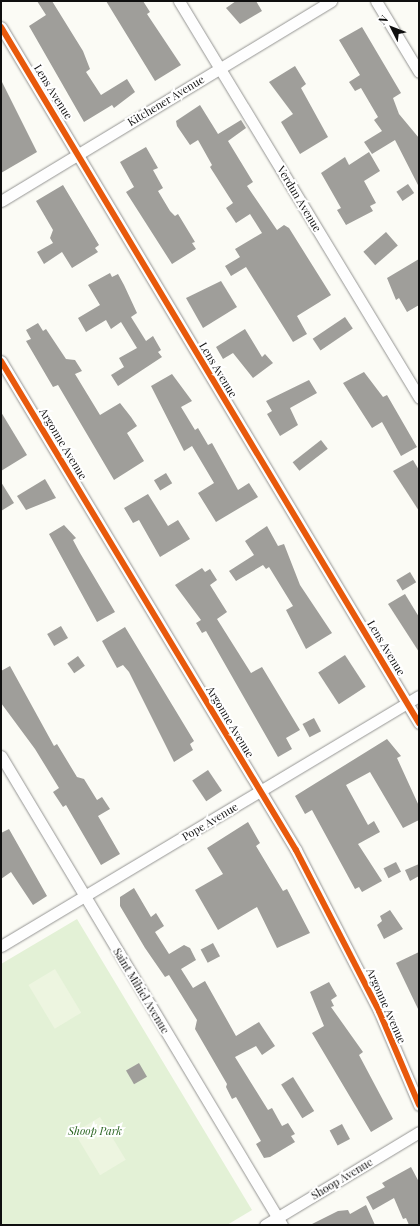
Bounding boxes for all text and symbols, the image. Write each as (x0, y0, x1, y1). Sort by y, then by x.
north arrow (372, 8, 412, 48)
text: N (374, 12, 391, 28)
street label: Lens Avenue (31, 62, 75, 122)
street label: Kitchener Avenue (125, 73, 207, 129)
street label: Verdun Avenue (274, 164, 324, 234)
street label: Lens Avenue (196, 340, 240, 400)
street label: Argonne Avenue (36, 406, 90, 482)
street label: Lens Avenue (364, 618, 408, 678)
street label: Argonne Avenue (203, 684, 257, 760)
street label: Pope Avenue (179, 800, 241, 844)
street label: Saint Mihiel Avenue (110, 946, 172, 1036)
street label: Argonne Avenue (363, 966, 409, 1046)
park label: Shoop Park (68, 1124, 122, 1138)
street label: Shoop Avenue (309, 1155, 375, 1203)

